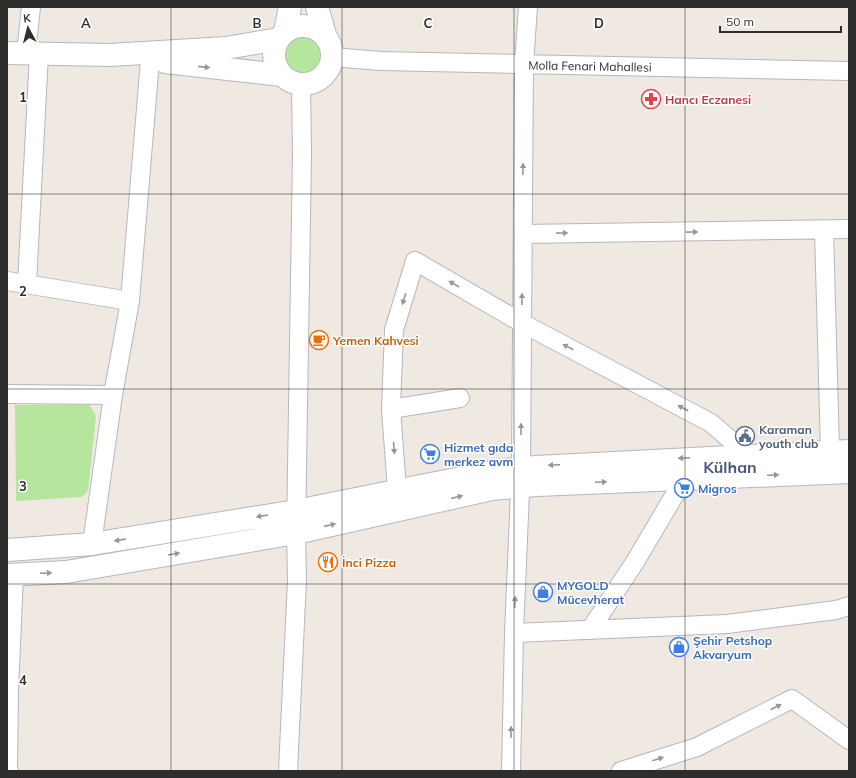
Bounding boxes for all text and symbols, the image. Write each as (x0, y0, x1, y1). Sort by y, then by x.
north arrow (8, 8, 48, 48)
scale bar (720, 8, 841, 34)
text: K (22, 11, 32, 25)
text: 50 m (726, 14, 754, 29)
text: A (81, 15, 91, 31)
text: B (253, 15, 262, 31)
text: C (424, 15, 433, 31)
text: D (594, 15, 604, 31)
street label: Molla Fenari Mahallesi (528, 57, 652, 75)
one-way arrow (198, 64, 210, 70)
pharmacy icon: Hancı Eczanesi (640, 88, 662, 110)
text: 1 (19, 89, 27, 105)
place label: Hancı Eczanesi (665, 92, 751, 107)
one-way arrow (520, 162, 526, 175)
one-way arrow (686, 228, 698, 235)
one-way arrow (556, 230, 569, 236)
one-way arrow (448, 280, 460, 287)
text: 2 (19, 283, 27, 299)
one-way arrow (519, 292, 525, 305)
one-way arrow (401, 293, 407, 305)
cafe icon: Yemen Kahvesi (308, 329, 330, 351)
place label: Yemen Kahvesi (332, 333, 419, 348)
one-way arrow (562, 344, 574, 350)
one-way arrow (677, 405, 688, 411)
one-way arrow (518, 422, 524, 435)
place label: Karaman youth club (758, 422, 819, 451)
public building icon: Karaman youth club (734, 425, 756, 447)
place label: Hizmet gıda merkez avm (444, 440, 514, 469)
one-way arrow (390, 442, 397, 454)
supermarket icon: Hizmet gıda merkez avm (419, 443, 441, 465)
one-way arrow (678, 455, 690, 462)
district label: Külhan (703, 457, 757, 477)
one-way arrow (548, 462, 560, 469)
one-way arrow (767, 472, 780, 478)
supermarket icon: Migros (673, 477, 695, 499)
text: 3 (19, 478, 27, 494)
one-way arrow (595, 479, 607, 486)
place label: Migros (698, 481, 737, 496)
one-way arrow (450, 494, 463, 500)
one-way arrow (256, 513, 269, 519)
one-way arrow (324, 522, 336, 528)
one-way arrow (114, 537, 126, 543)
one-way arrow (168, 551, 180, 557)
restaurant icon: İnci Pizza (317, 551, 339, 573)
place label: İnci Pizza (342, 555, 396, 570)
one-way arrow (40, 570, 52, 577)
place label: MYGOLD Mücevherat (557, 578, 624, 607)
shop icon: MYGOLD Mücevherat (532, 581, 554, 603)
one-way arrow (512, 595, 518, 608)
place label: Şehir Petshop Akvaryum (693, 633, 772, 662)
shop icon: Şehir Petshop Akvaryum (668, 636, 690, 658)
text: 4 (19, 672, 27, 688)
one-way arrow (770, 703, 782, 710)
one-way arrow (508, 726, 515, 738)
one-way arrow (652, 756, 664, 762)

